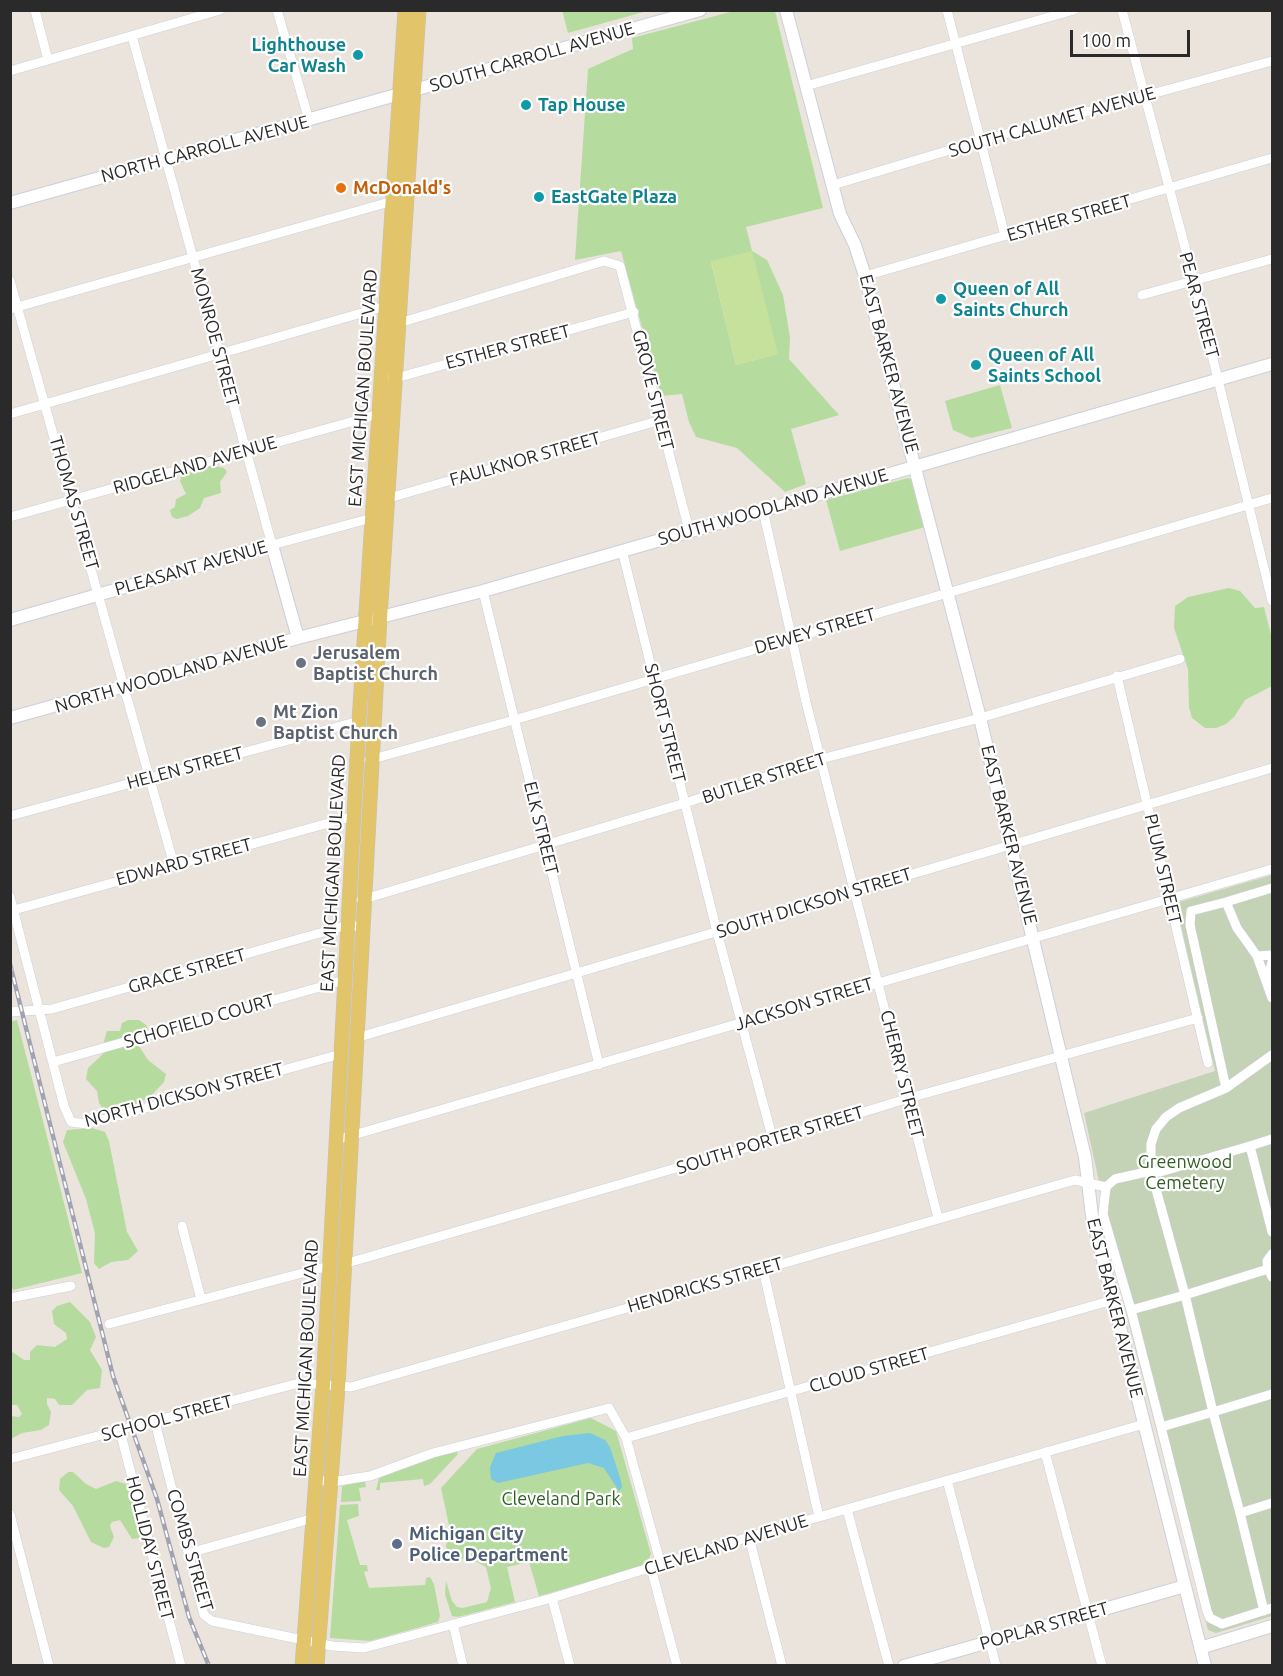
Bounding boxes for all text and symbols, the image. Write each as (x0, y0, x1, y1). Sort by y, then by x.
street label: SOUTH CARROLL AVENUE (427, 17, 637, 97)
scale bar (1073, 18, 1193, 56)
text: 100 m (1081, 30, 1131, 50)
place label: Lighthouse Car Wash (251, 34, 346, 76)
marker: Lighthouse Car Wash (351, 48, 365, 62)
street label: SOUTH CALUMET AVENUE (946, 82, 1158, 162)
place label: Tap House (538, 94, 626, 116)
marker: Tap House (519, 98, 533, 112)
street label: NORTH CARROLL AVENUE (99, 111, 311, 187)
place label: McDonald's (353, 177, 451, 199)
marker: McDonald's (334, 181, 348, 195)
place label: EastGate Plaza (551, 186, 677, 208)
marker: EastGate Plaza (532, 190, 546, 204)
street label: ESTHER STREET (1004, 190, 1134, 246)
street label: PEAR STREET (1174, 250, 1224, 360)
street label: MONROE STREET (186, 265, 244, 409)
street label: EAST MICHIGAN BOULEVARD (344, 269, 382, 507)
street label: EAST BARKER AVENUE (855, 272, 923, 456)
place label: Queen of All Saints Church (953, 278, 1068, 320)
marker: Queen of All Saints Church (934, 292, 948, 306)
street label: ESTHER STREET (443, 320, 573, 374)
street label: GROVE STREET (628, 328, 678, 452)
place label: Queen of All Saints School (988, 344, 1101, 386)
marker: Queen of All Saints School (969, 358, 983, 372)
street label: FAULKNOR STREET (447, 427, 603, 491)
street label: RIDGELAND AVENUE (111, 431, 279, 499)
street label: THOMAS STREET (45, 433, 103, 573)
street label: SOUTH WOODLAND AVENUE (656, 464, 890, 550)
street label: PLEASANT AVENUE (112, 536, 270, 600)
street label: DEWEY STREET (752, 603, 878, 659)
street label: NORTH WOODLAND AVENUE (52, 630, 290, 718)
place label: Jerusalem Baptist Church (313, 642, 438, 684)
marker: Jerusalem Baptist Church (294, 656, 308, 670)
street label: SHORT STREET (640, 661, 690, 785)
place label: Mt Zion Baptist Church (273, 701, 398, 744)
marker: Mt Zion Baptist Church (254, 715, 268, 729)
street label: HELEN STREET (124, 742, 246, 794)
street label: EAST BARKER AVENUE (976, 743, 1042, 927)
street label: BUTLER STREET (699, 748, 829, 808)
street label: EAST MICHIGAN BOULEVARD (316, 754, 350, 992)
street label: ELK STREET (519, 779, 563, 877)
street label: PLUM STREET (1140, 812, 1186, 926)
street label: EDWARD STREET (114, 833, 254, 891)
street label: SOUTH DICKSON STREET (714, 863, 914, 943)
street label: GRACE STREET (126, 944, 248, 998)
street label: JACKSON STREET (732, 973, 876, 1035)
street label: SCHOFIELD COURT (121, 989, 277, 1053)
street label: CHERRY STREET (876, 1008, 928, 1140)
street label: NORTH DICKSON STREET (82, 1058, 286, 1132)
street label: SOUTH PORTER STREET (674, 1101, 866, 1179)
park label: Greenwood Cemetery (1138, 1151, 1232, 1194)
street label: EAST BARKER AVENUE (1082, 1216, 1148, 1400)
street label: EAST MICHIGAN BOULEVARD (289, 1239, 323, 1477)
street label: HENDRICKS STREET (625, 1253, 785, 1317)
street label: CLOUD STREET (807, 1343, 931, 1397)
street label: SCHOOL STREET (99, 1390, 235, 1446)
street label: HOLLIDAY STREET (122, 1474, 178, 1622)
street label: COMBS STREET (162, 1486, 218, 1614)
park label: Cleveland Park (501, 1488, 621, 1510)
street label: CLEVELAND AVENUE (641, 1510, 811, 1580)
place label: Michigan City Police Department (409, 1523, 568, 1565)
marker: Michigan City Police Department (390, 1537, 404, 1551)
street label: POPLAR STREET (977, 1597, 1111, 1655)

